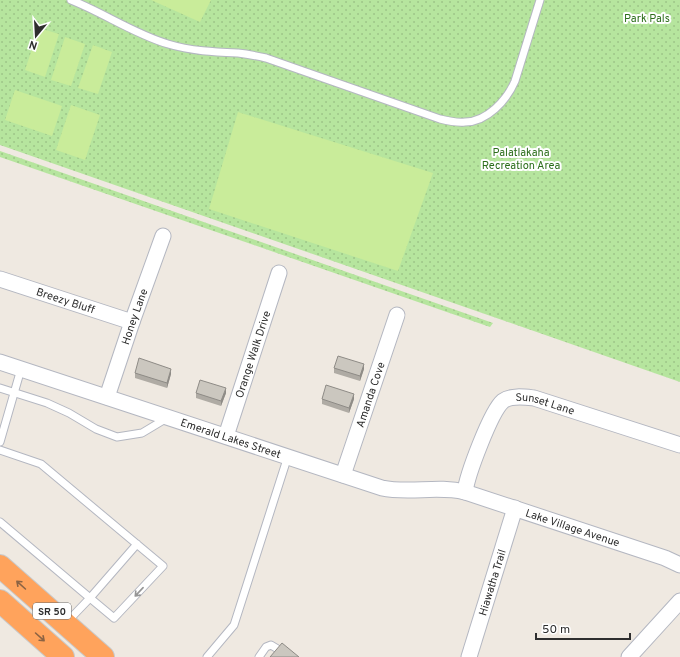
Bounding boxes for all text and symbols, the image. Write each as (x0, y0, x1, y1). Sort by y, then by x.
park label: Park Pals (624, 12, 670, 26)
north arrow (16, 16, 56, 56)
text: N (27, 37, 39, 52)
park label: Palatlakaha Recreation Area (482, 146, 560, 173)
street label: Breezy Bluff (34, 285, 97, 318)
street label: Honey Lane (119, 287, 152, 347)
street label: Orange Walk Drive (233, 309, 274, 400)
street label: Amanda Cove (354, 360, 389, 429)
street label: Sunset Lane (515, 391, 576, 419)
street label: Emerald Lakes Street (178, 416, 282, 462)
street label: Lake Village Avenue (524, 506, 621, 551)
street label: Hiawatha Trail (476, 548, 510, 618)
one-way arrow (16, 580, 27, 589)
one-way arrow (134, 587, 143, 597)
road number: SR 50 (33, 603, 71, 619)
scale bar (536, 615, 630, 641)
text: 50 m (542, 622, 570, 638)
one-way arrow (34, 632, 45, 641)

